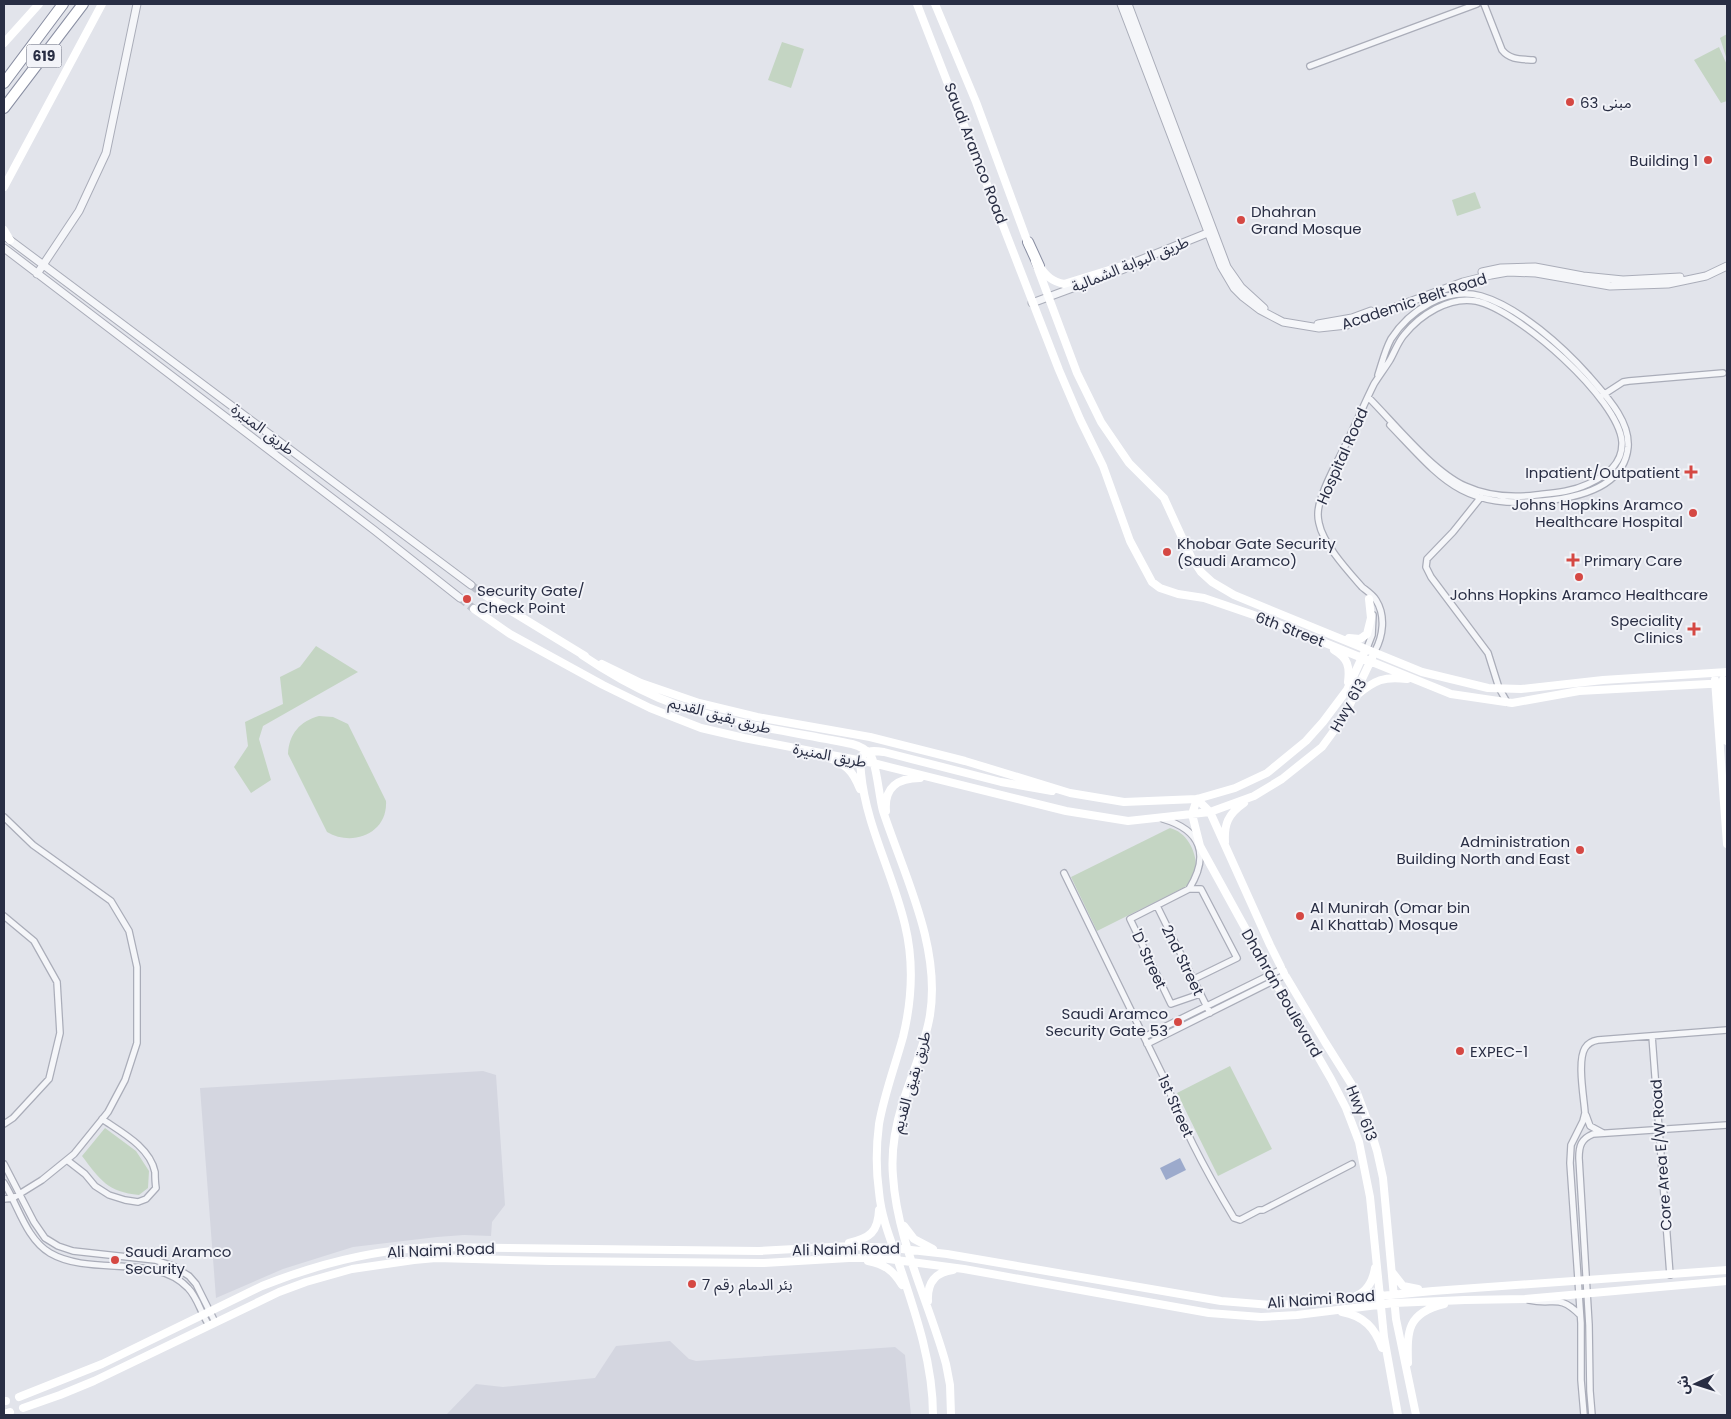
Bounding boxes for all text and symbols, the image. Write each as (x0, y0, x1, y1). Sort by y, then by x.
road number: 619 (27, 44, 62, 68)
street label: Saudi Aramco Road (939, 80, 1013, 226)
place label: مبنى 63 (1580, 92, 1632, 113)
marker: مبنى 63 (1564, 96, 1576, 108)
place label: Building 1 (1629, 150, 1698, 171)
marker: Building 1 (1702, 154, 1714, 166)
place label: Dhahran Grand Mosque (1251, 201, 1362, 239)
marker: Dhahran Grand Mosque (1235, 214, 1247, 226)
street label: طريق البوابة الشمالية (1068, 231, 1192, 297)
street label: Academic Belt Road (1339, 268, 1489, 334)
street label: طريق المنيرة (227, 398, 299, 460)
street label: Hospital Road (1311, 404, 1373, 508)
place label: Inpatient/Outpatient (1525, 462, 1680, 483)
marker: Inpatient/Outpatient (1684, 465, 1698, 479)
place label: Johns Hopkins Aramco Healthcare Hospital (1511, 494, 1683, 532)
marker: Johns Hopkins Aramco Healthcare Hospital (1687, 507, 1699, 519)
place label: Khobar Gate Security (Saudi Aramco) (1177, 533, 1336, 571)
marker: Khobar Gate Security (Saudi Aramco) (1161, 546, 1173, 558)
place label: Primary Care (1584, 550, 1682, 571)
marker: Primary Care (1566, 553, 1580, 567)
marker: Johns Hopkins Aramco Healthcare (1573, 571, 1585, 583)
place label: Security Gate/ Check Point (477, 580, 585, 618)
place label: Johns Hopkins Aramco Healthcare (1450, 584, 1708, 605)
marker: Security Gate/ Check Point (461, 593, 473, 605)
street label: 6th Street (1252, 606, 1328, 652)
place label: Speciality Clinics (1611, 610, 1684, 648)
marker: Speciality Clinics (1687, 622, 1701, 636)
street label: Hwy 613 (1325, 674, 1371, 736)
street label: طريق بقيق القديم (666, 691, 774, 740)
street label: طريق المنيرة (791, 738, 869, 772)
place label: Administration Building North and East (1396, 831, 1570, 869)
marker: Administration Building North and East (1574, 844, 1586, 856)
place label: Al Munirah (Omar bin Al Khattab) Mosque (1310, 897, 1470, 935)
marker: Al Munirah (Omar bin Al Khattab) Mosque (1294, 910, 1306, 922)
street label: 2nd Street (1157, 921, 1209, 999)
street label: Dhahran Boulevard (1237, 925, 1327, 1061)
street label: 'D' Street (1126, 926, 1172, 992)
place label: Saudi Aramco Security Gate 53 (1045, 1003, 1168, 1041)
marker: Saudi Aramco Security Gate 53 (1172, 1016, 1184, 1028)
street label: طريق بقيق القديم (886, 1029, 937, 1136)
place label: EXPEC-1 (1470, 1041, 1528, 1062)
marker: EXPEC-1 (1454, 1045, 1466, 1057)
street label: 1st Street (1153, 1072, 1199, 1140)
street label: Core Area E/W Road (1645, 1079, 1677, 1231)
street label: Hwy 613 (1341, 1082, 1383, 1144)
street label: Ali Naimi Road (387, 1238, 495, 1262)
street label: Ali Naimi Road (792, 1238, 900, 1260)
place label: Saudi Aramco Security (125, 1241, 231, 1279)
marker: Saudi Aramco Security (109, 1254, 121, 1266)
place label: بئر الدمام رقم 7 (702, 1274, 792, 1296)
marker: بئر الدمام رقم 7 (686, 1278, 698, 1290)
street label: Ali Naimi Road (1266, 1285, 1376, 1313)
north arrow (1671, 1359, 1721, 1409)
text: ش (1672, 1375, 1694, 1395)

